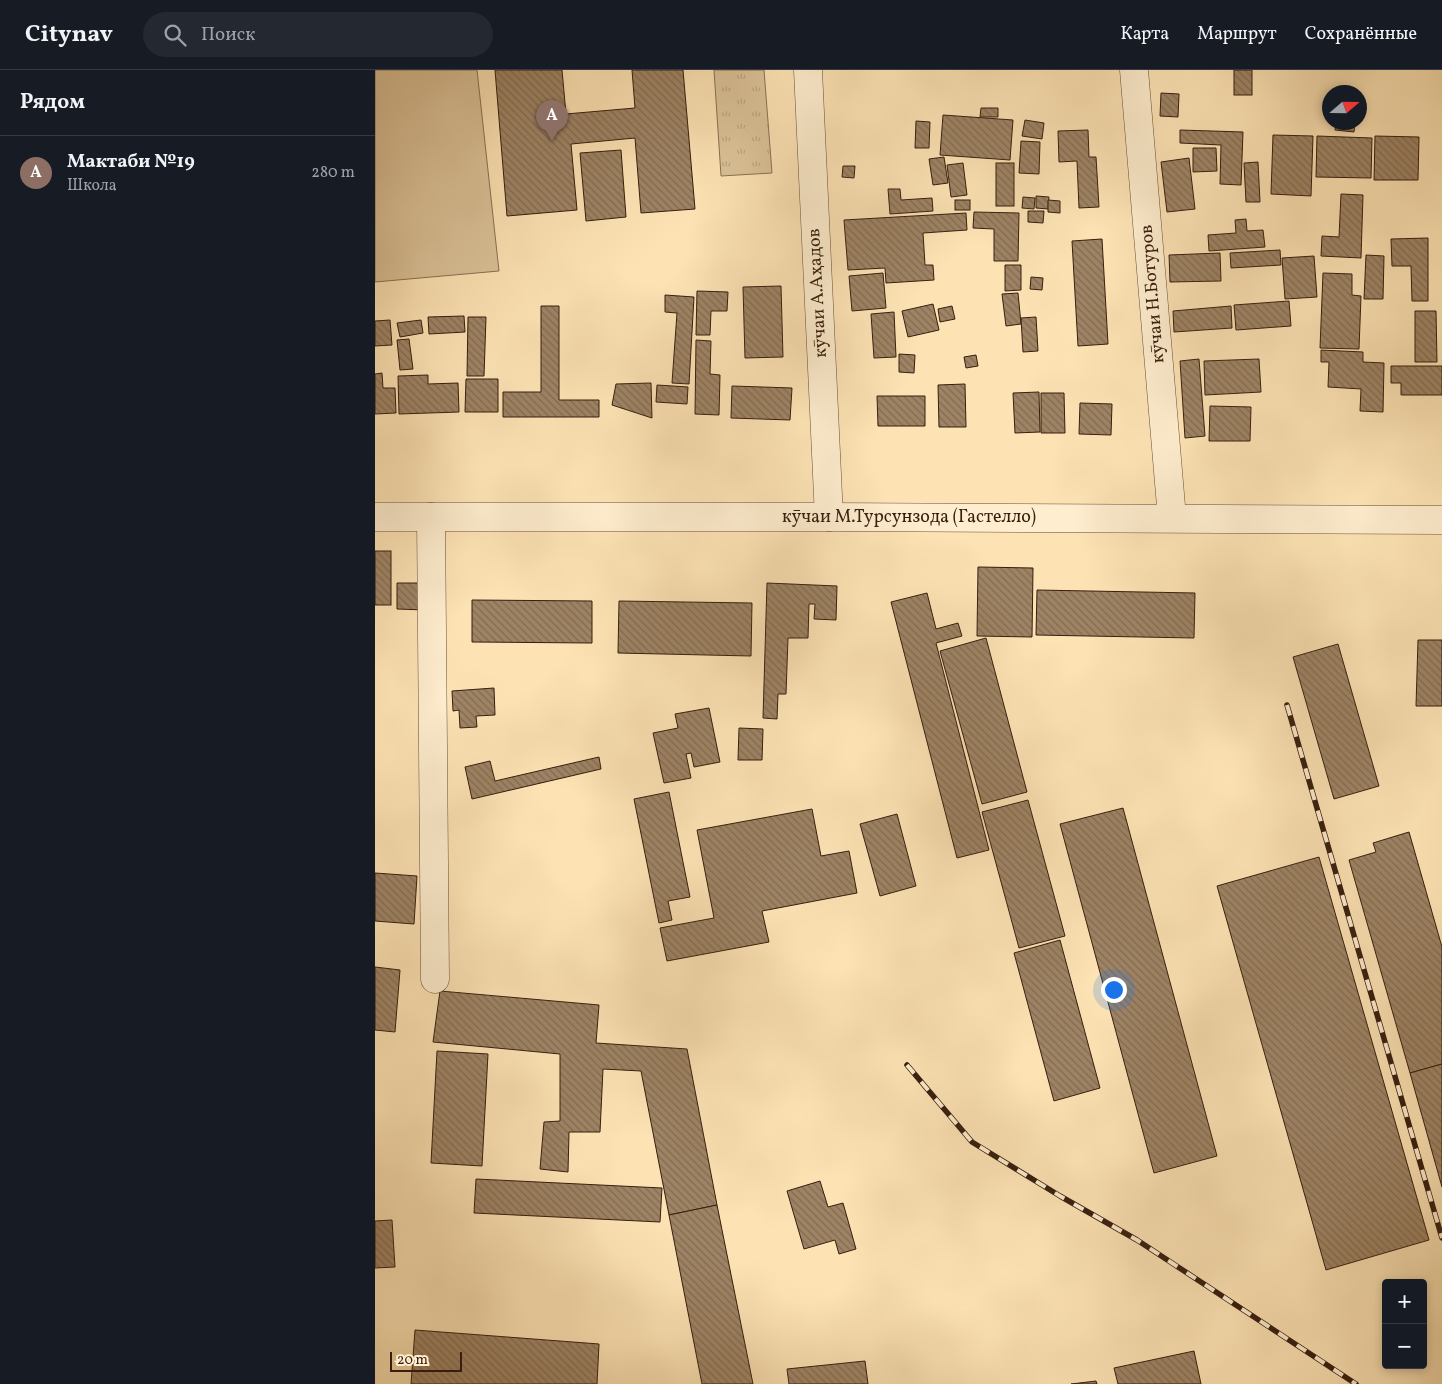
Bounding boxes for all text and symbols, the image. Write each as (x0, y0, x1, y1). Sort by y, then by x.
search box (143, 12, 493, 57)
text: Citynav (25, 18, 113, 52)
icon: search (161, 21, 189, 49)
text: Поиск (201, 22, 255, 48)
text: Карта (1120, 22, 1169, 47)
text: Маршрут (1197, 22, 1277, 47)
text: Сохранённые (1305, 22, 1417, 47)
north arrow (1322, 85, 1367, 130)
text: Рядом (20, 88, 85, 117)
pin: A (536, 100, 568, 141)
text: Мактаби №19 (67, 149, 195, 175)
text: A (30, 162, 42, 184)
text: 280 m (311, 162, 355, 184)
text: Школа (67, 175, 117, 197)
street label: кӯчаи Н.Ботуров (1135, 224, 1171, 364)
street label: кӯчаи А.Аҳадов (802, 228, 834, 358)
street label: кӯчаи М.Турсунзода (Гастелло) (782, 505, 1036, 530)
your location (1101, 977, 1127, 1003)
map controls (1382, 1279, 1427, 1369)
button: + (1382, 1279, 1427, 1324)
button: − (1382, 1324, 1427, 1369)
scale bar (390, 1349, 463, 1372)
text: 20 m (397, 1351, 428, 1370)

